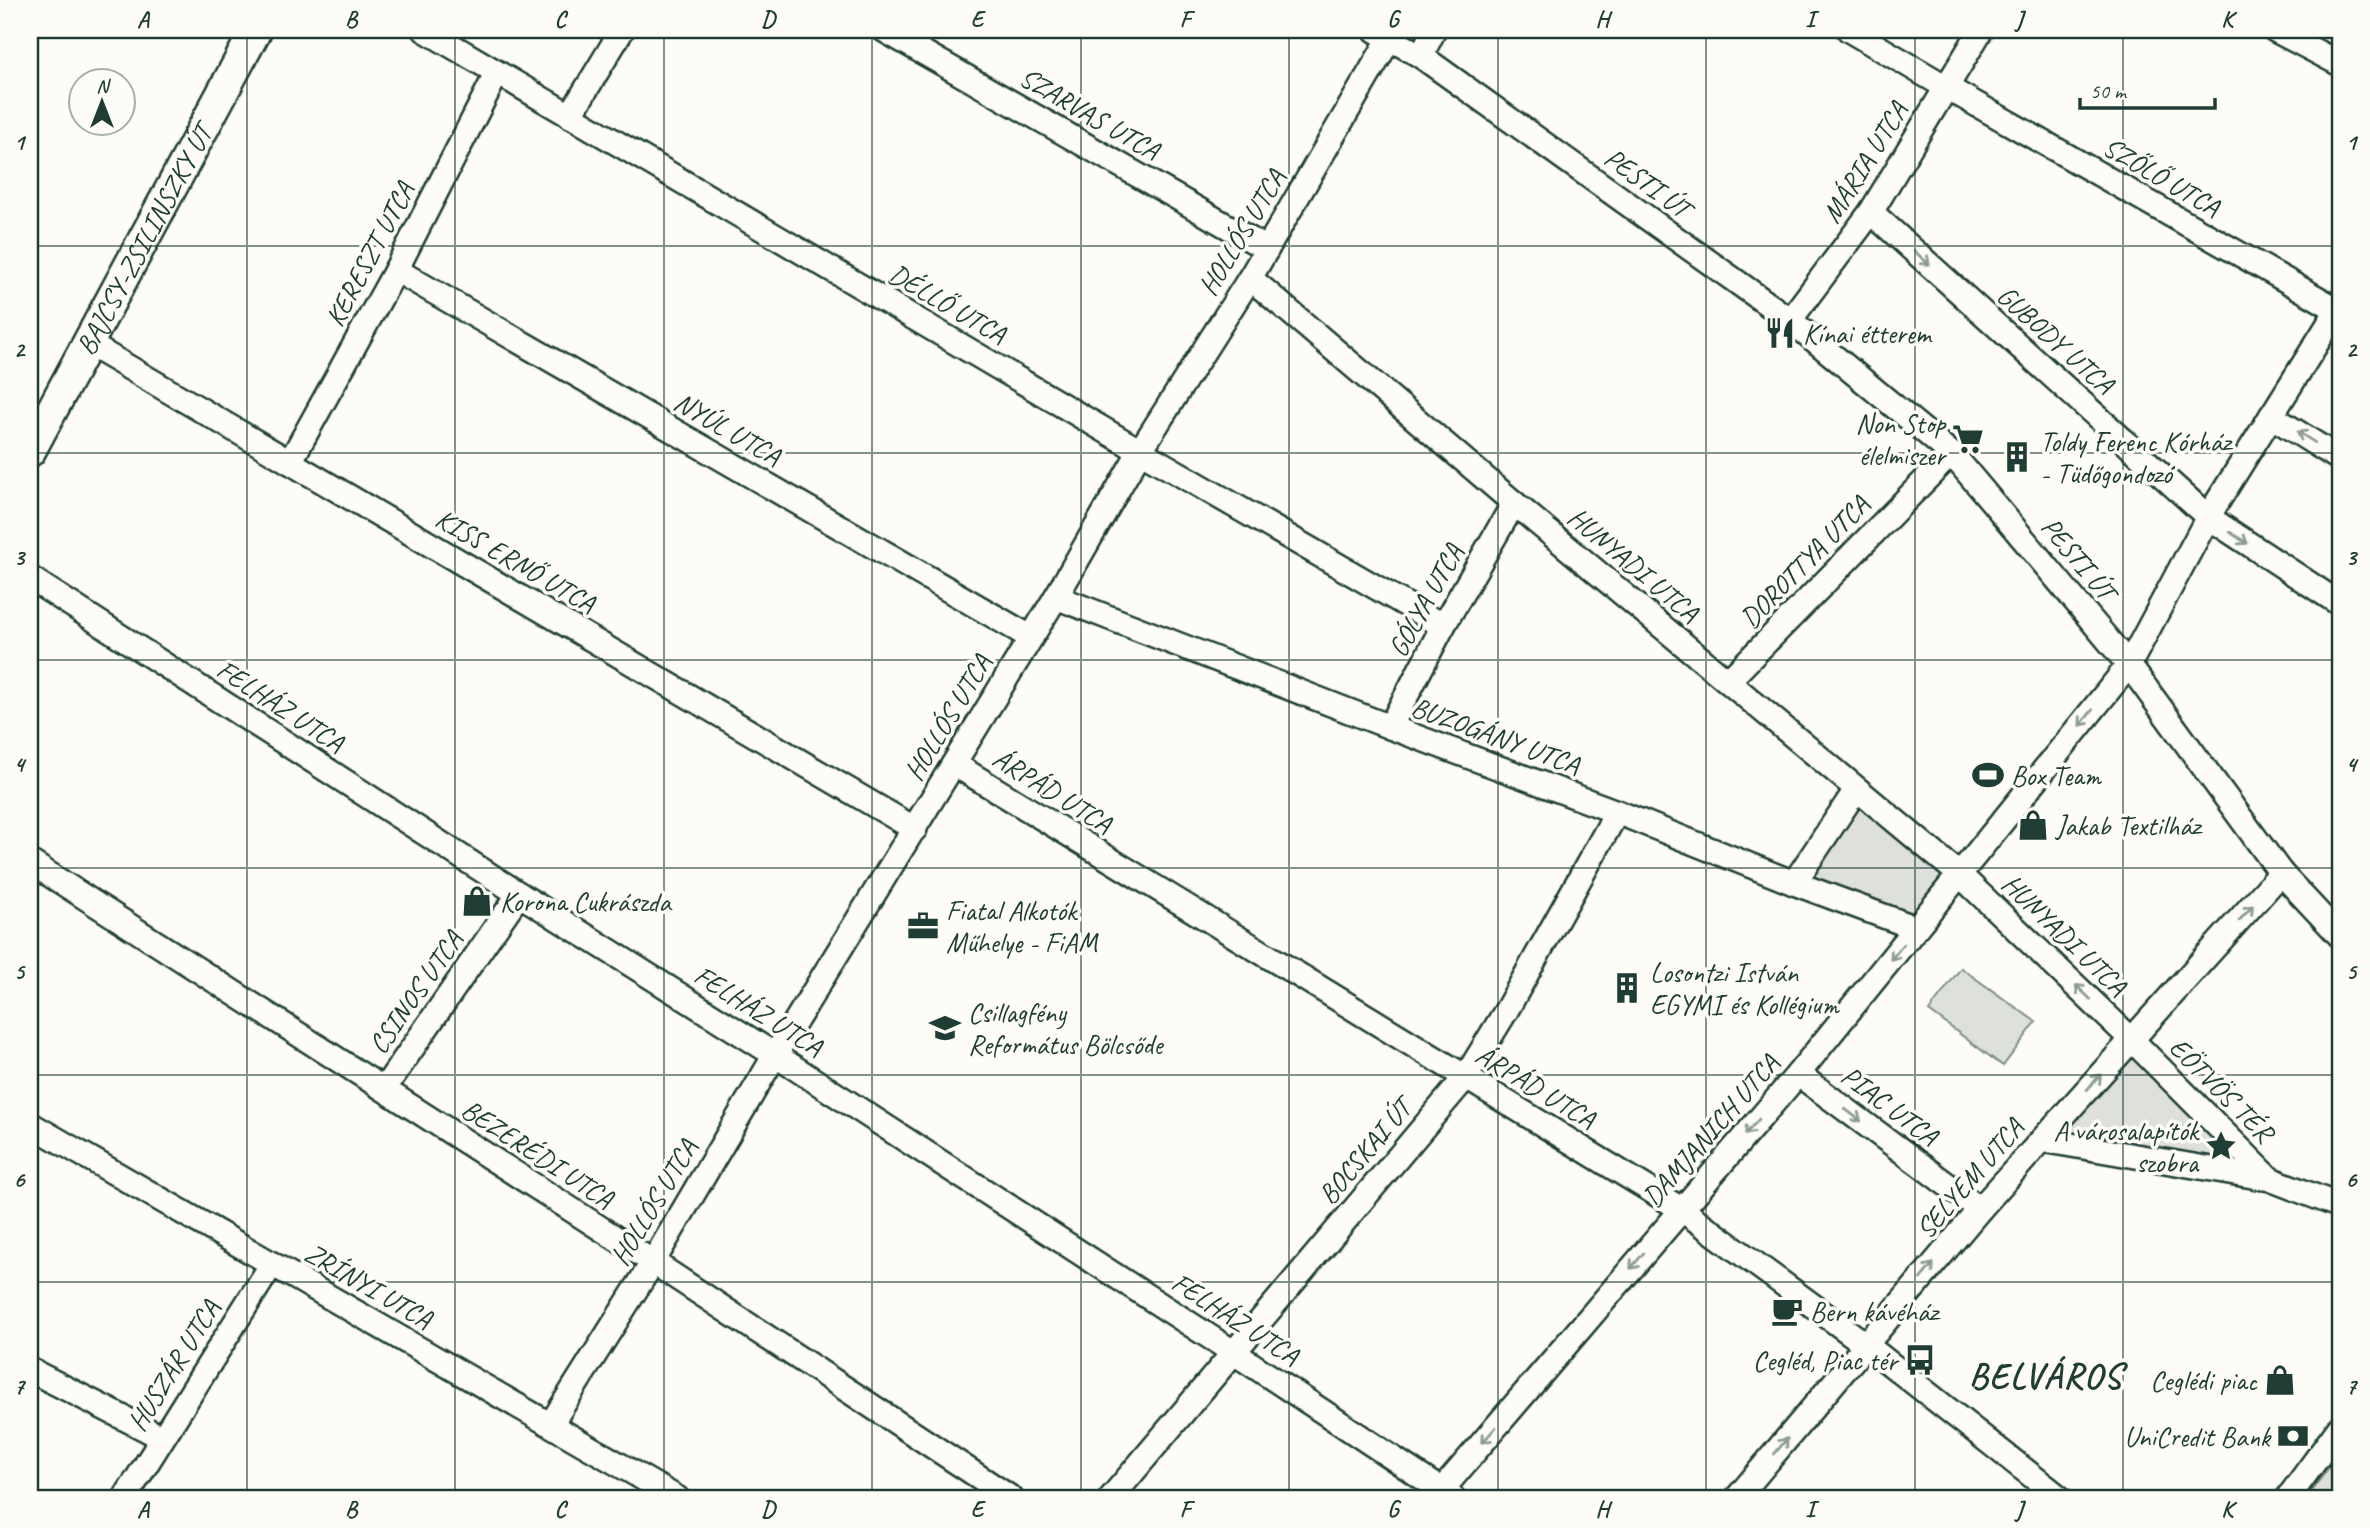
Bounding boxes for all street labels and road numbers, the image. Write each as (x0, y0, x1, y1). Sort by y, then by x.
street label: SZARVAS UTCA (1014, 59, 1168, 168)
street label: MÁRIA UTCA (1814, 94, 1916, 229)
street label: BAJCSY-ZSILINSZKY ÚT (68, 113, 223, 361)
street label: SZŐLŐ UTCA (2097, 129, 2227, 224)
street label: PESTI ÚT (1598, 140, 1703, 229)
street label: HOLLÓS UTCA (1190, 162, 1293, 302)
street label: KERESZT UTCA (317, 175, 423, 332)
street label: DÉLLŐ UTCA (883, 256, 1013, 351)
street label: GUBODY UTCA (1990, 278, 2123, 402)
street label: NYÚL UTCA (668, 384, 788, 474)
street label: DOROTTYA UTCA (1732, 487, 1877, 635)
street label: HUNYADI UTCA (1561, 499, 1707, 630)
street label: KISS ERNŐ UTCA (430, 501, 603, 621)
street label: PESTI ÚT (2034, 510, 2127, 612)
street label: GÓLYA UTCA (1380, 537, 1471, 663)
street label: HOLLÓS UTCA (896, 647, 999, 787)
street label: FELHÁZ UTCA (210, 651, 352, 760)
street label: BUZOGÁNY UTCA (1407, 689, 1586, 782)
street label: ÁRPÁD UTCA (987, 740, 1120, 841)
street label: HUNYADI UTCA (1995, 866, 2135, 1003)
street label: CSINOS UTCA (361, 923, 471, 1060)
street label: FELHÁZ UTCA (688, 957, 830, 1064)
street label: EÖTVÖS TÉR (2162, 1030, 2283, 1151)
street label: ÁRPÁD UTCA (1469, 1037, 1603, 1136)
street label: DAMJANICH UTCA (1635, 1046, 1787, 1214)
street label: PIAC UTCA (1835, 1058, 1946, 1154)
street label: BOCSKAI ÚT (1310, 1087, 1422, 1211)
street label: BEZERÉDI UTCA (455, 1091, 621, 1216)
street label: SELYEM UTCA (1908, 1110, 2032, 1245)
street label: HOLLÓS UTCA (602, 1132, 705, 1272)
street label: ZRÍNYI UTCA (299, 1235, 440, 1336)
street label: FELHÁZ UTCA (1165, 1264, 1307, 1373)
street label: HUSZÁR UTCA (119, 1292, 228, 1437)

